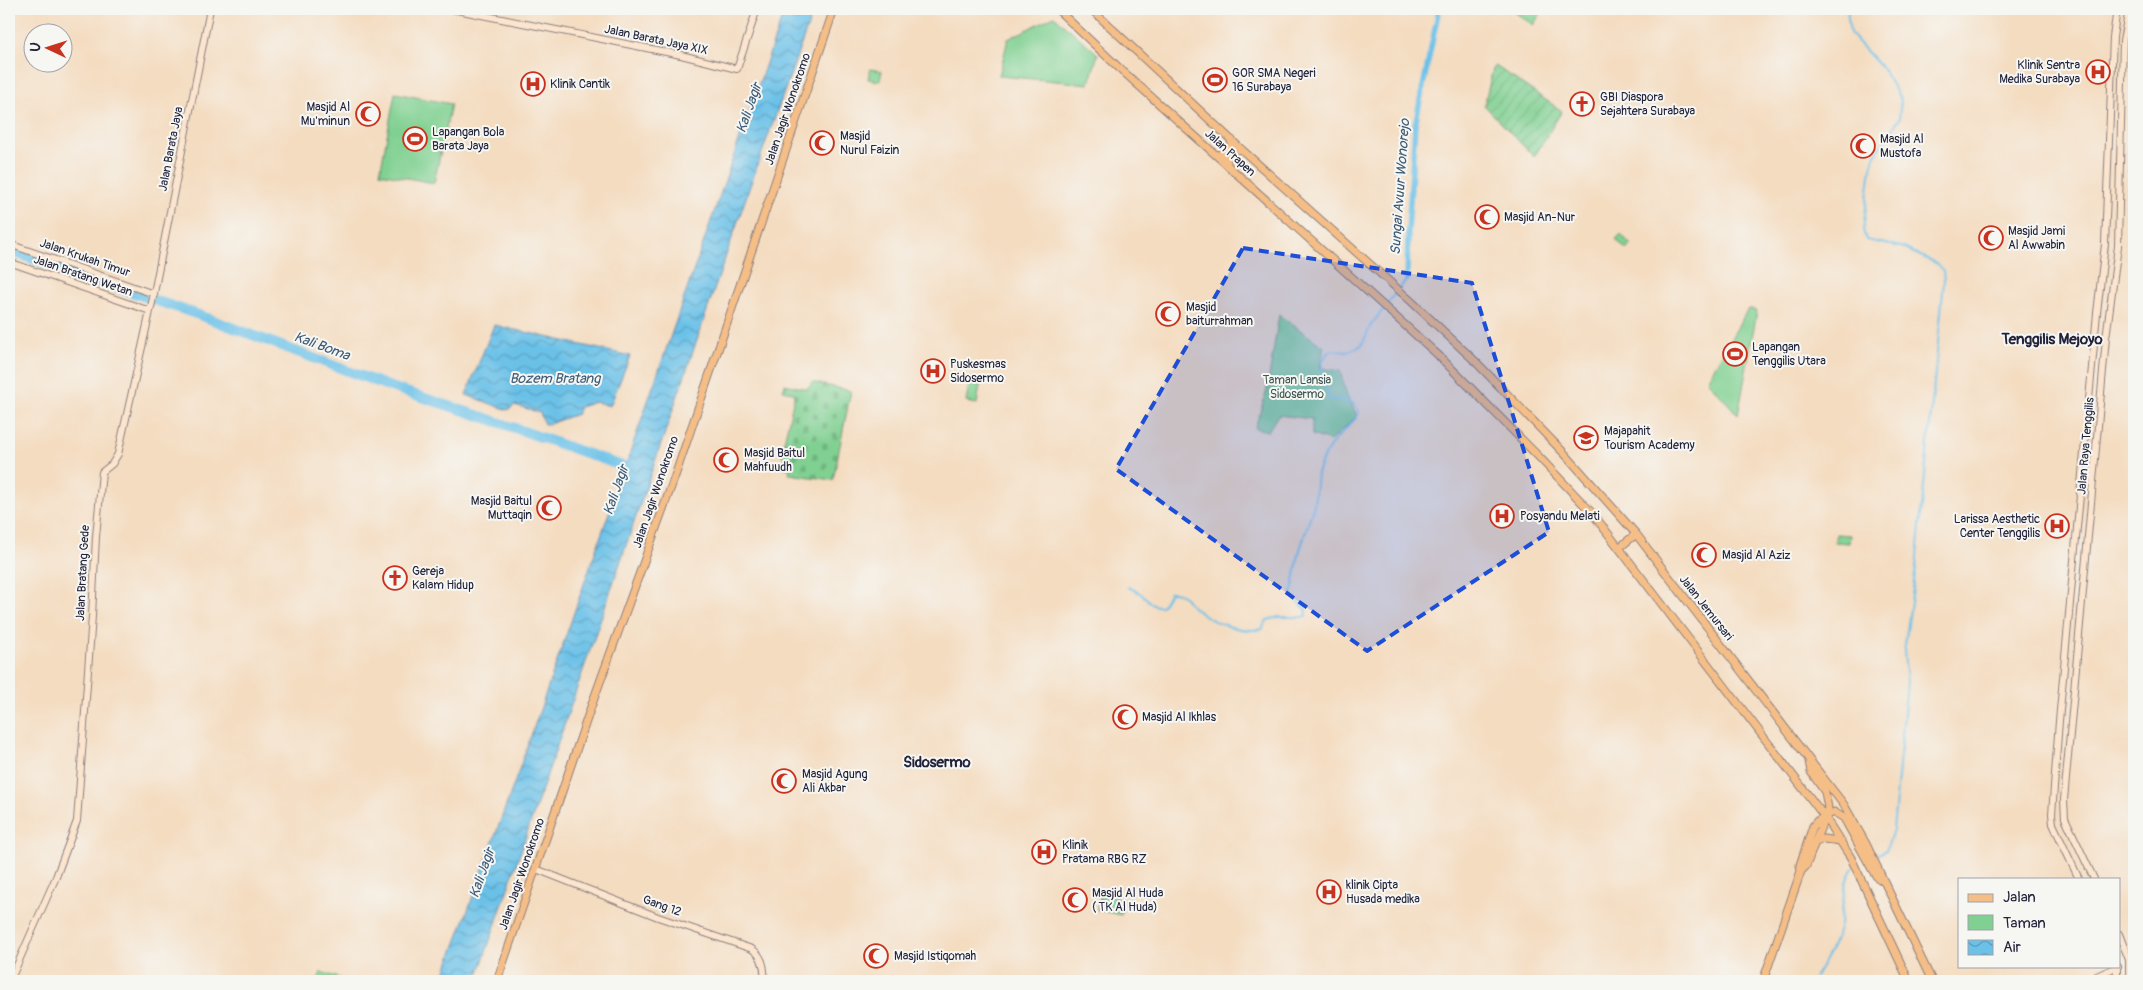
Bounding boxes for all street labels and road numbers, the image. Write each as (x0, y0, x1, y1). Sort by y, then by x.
street label: Jalan Barata Jaya XIX (603, 22, 709, 58)
street label: Jalan Jagir Wonokromo (762, 51, 814, 167)
street label: Jalan Barata Jaya (155, 105, 187, 193)
street label: Jalan Prapen (1202, 126, 1259, 180)
street label: Jalan Krukah Timur (38, 235, 133, 281)
street label: Jalan Bratang Wetan (32, 252, 135, 300)
street label: Jalan Raya Tenggilis (2074, 396, 2098, 495)
street label: Jalan Jagir Wonokromo (630, 434, 682, 550)
street label: Jalan Bratang Gede (73, 524, 93, 622)
street label: Jalan Jemursari (1676, 572, 1736, 644)
street label: Jalan Jagir Wonokromo (496, 816, 548, 932)
street label: Gang 12 (641, 892, 684, 920)

